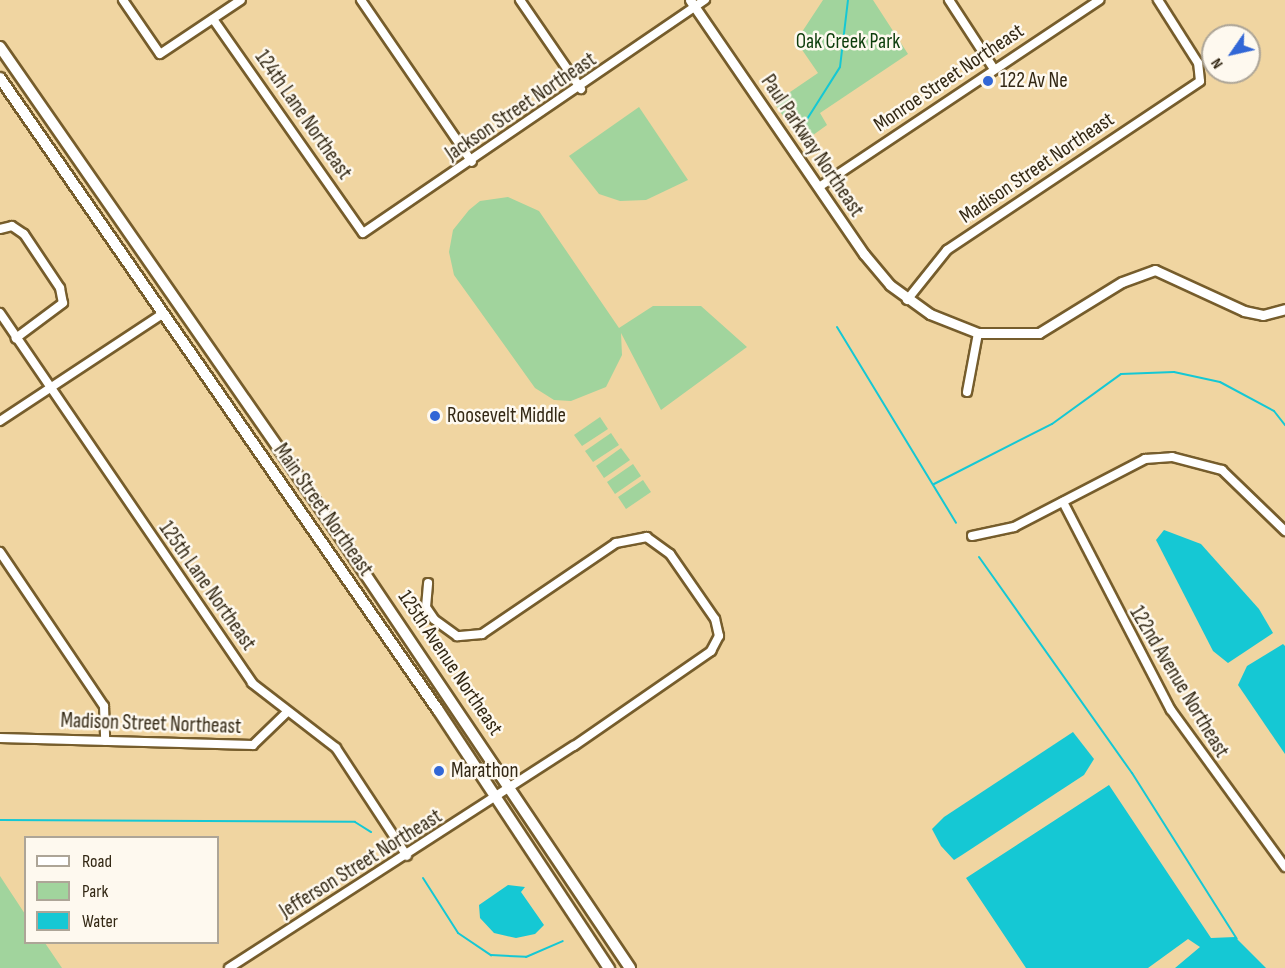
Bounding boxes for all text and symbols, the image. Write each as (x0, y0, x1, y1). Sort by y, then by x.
street label: Monroe Street Northeast (869, 18, 1029, 138)
north arrow (1201, 24, 1261, 84)
park label: Oak Creek Park (796, 29, 900, 55)
street label: 124th Lane Northeast (249, 46, 357, 184)
street label: Jackson Street Northeast (441, 47, 601, 167)
text: N (1207, 54, 1228, 72)
place label: 122 Av Ne (1000, 68, 1068, 94)
street label: Paul Parkway Northeast (755, 70, 869, 222)
marker: 122 Av Ne (981, 74, 995, 88)
street label: Madison Street Northeast (955, 107, 1119, 229)
place label: Roosevelt Middle (447, 403, 566, 429)
marker: Roosevelt Middle (428, 409, 442, 423)
street label: Main Street Northeast (268, 439, 378, 581)
street label: 125th Lane Northeast (153, 517, 261, 655)
street label: 125th Avenue Northeast (392, 586, 508, 740)
street label: 122nd Avenue Northeast (1124, 602, 1234, 762)
street label: Madison Street Northeast (60, 708, 242, 740)
place label: Marathon (451, 758, 518, 784)
marker: Marathon (432, 764, 446, 778)
street label: Jefferson Street Northeast (275, 804, 447, 924)
legend (24, 836, 219, 944)
text: Road (82, 851, 112, 872)
text: Park (82, 881, 108, 902)
text: Water (82, 911, 118, 932)

